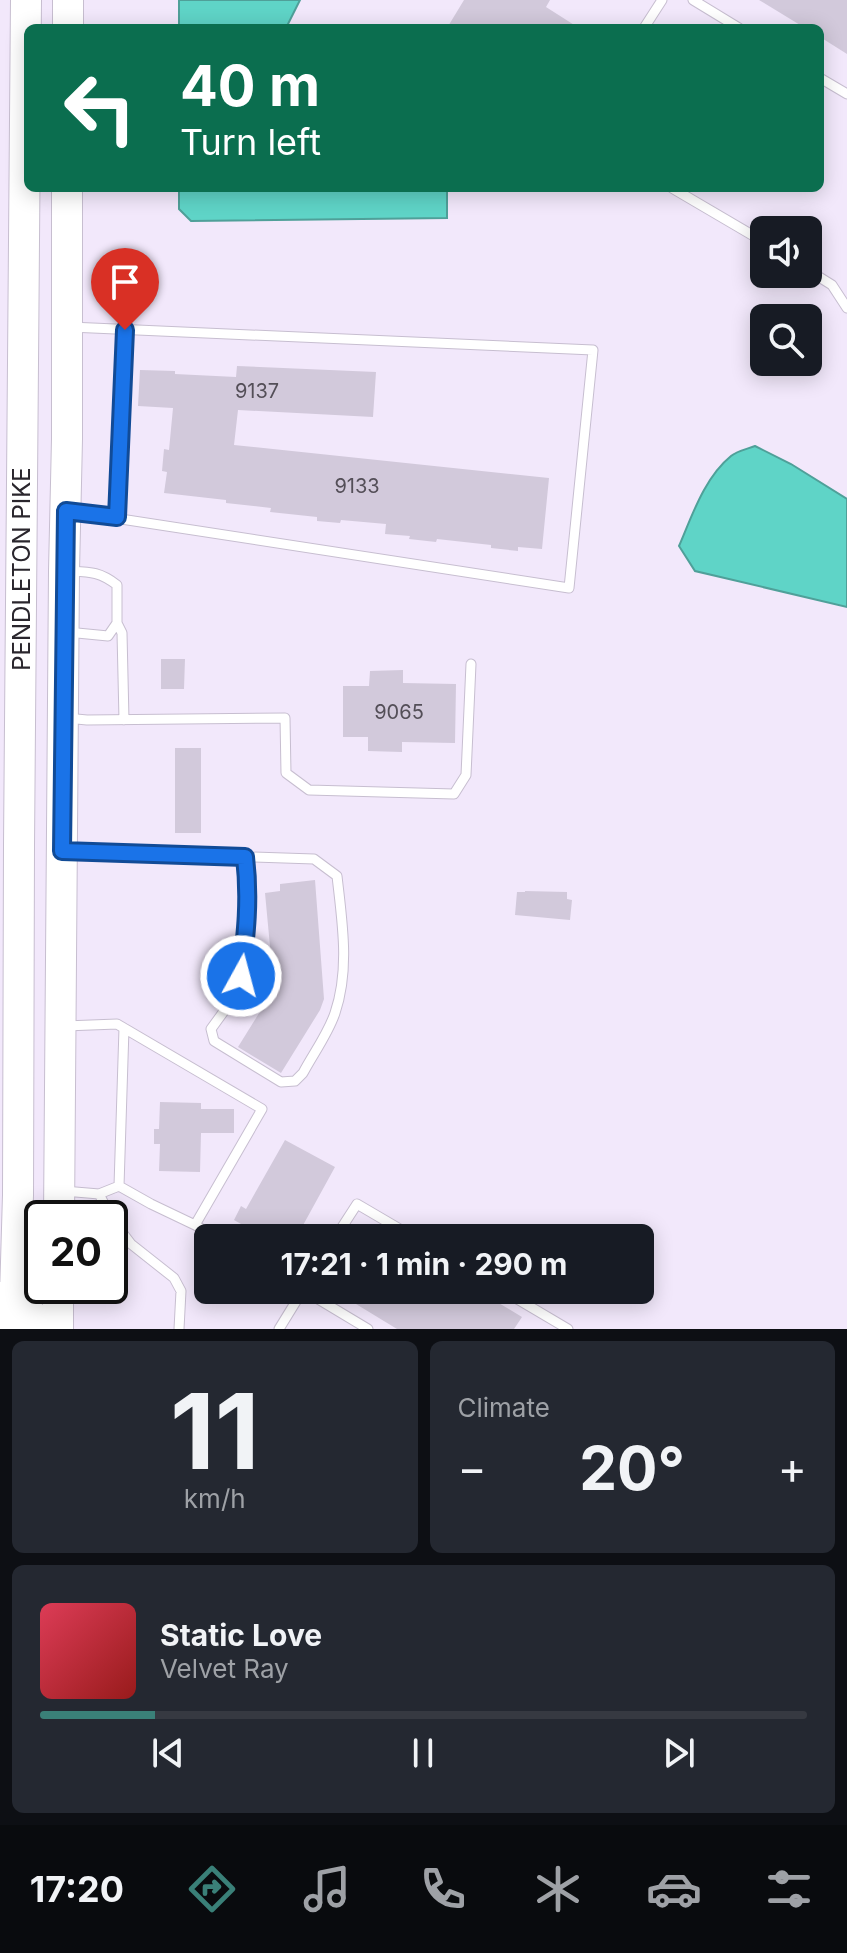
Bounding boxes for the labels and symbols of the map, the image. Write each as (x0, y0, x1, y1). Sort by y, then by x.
pin (91, 248, 159, 330)
house number: 9137 (235, 379, 279, 403)
street label: PENDLETON PIKE (7, 467, 36, 671)
house number: 9133 (334, 474, 380, 498)
house number: 9065 (374, 700, 424, 724)
position arrow (199, 934, 283, 1018)
speed limit sign: 20 (24, 1200, 128, 1304)

